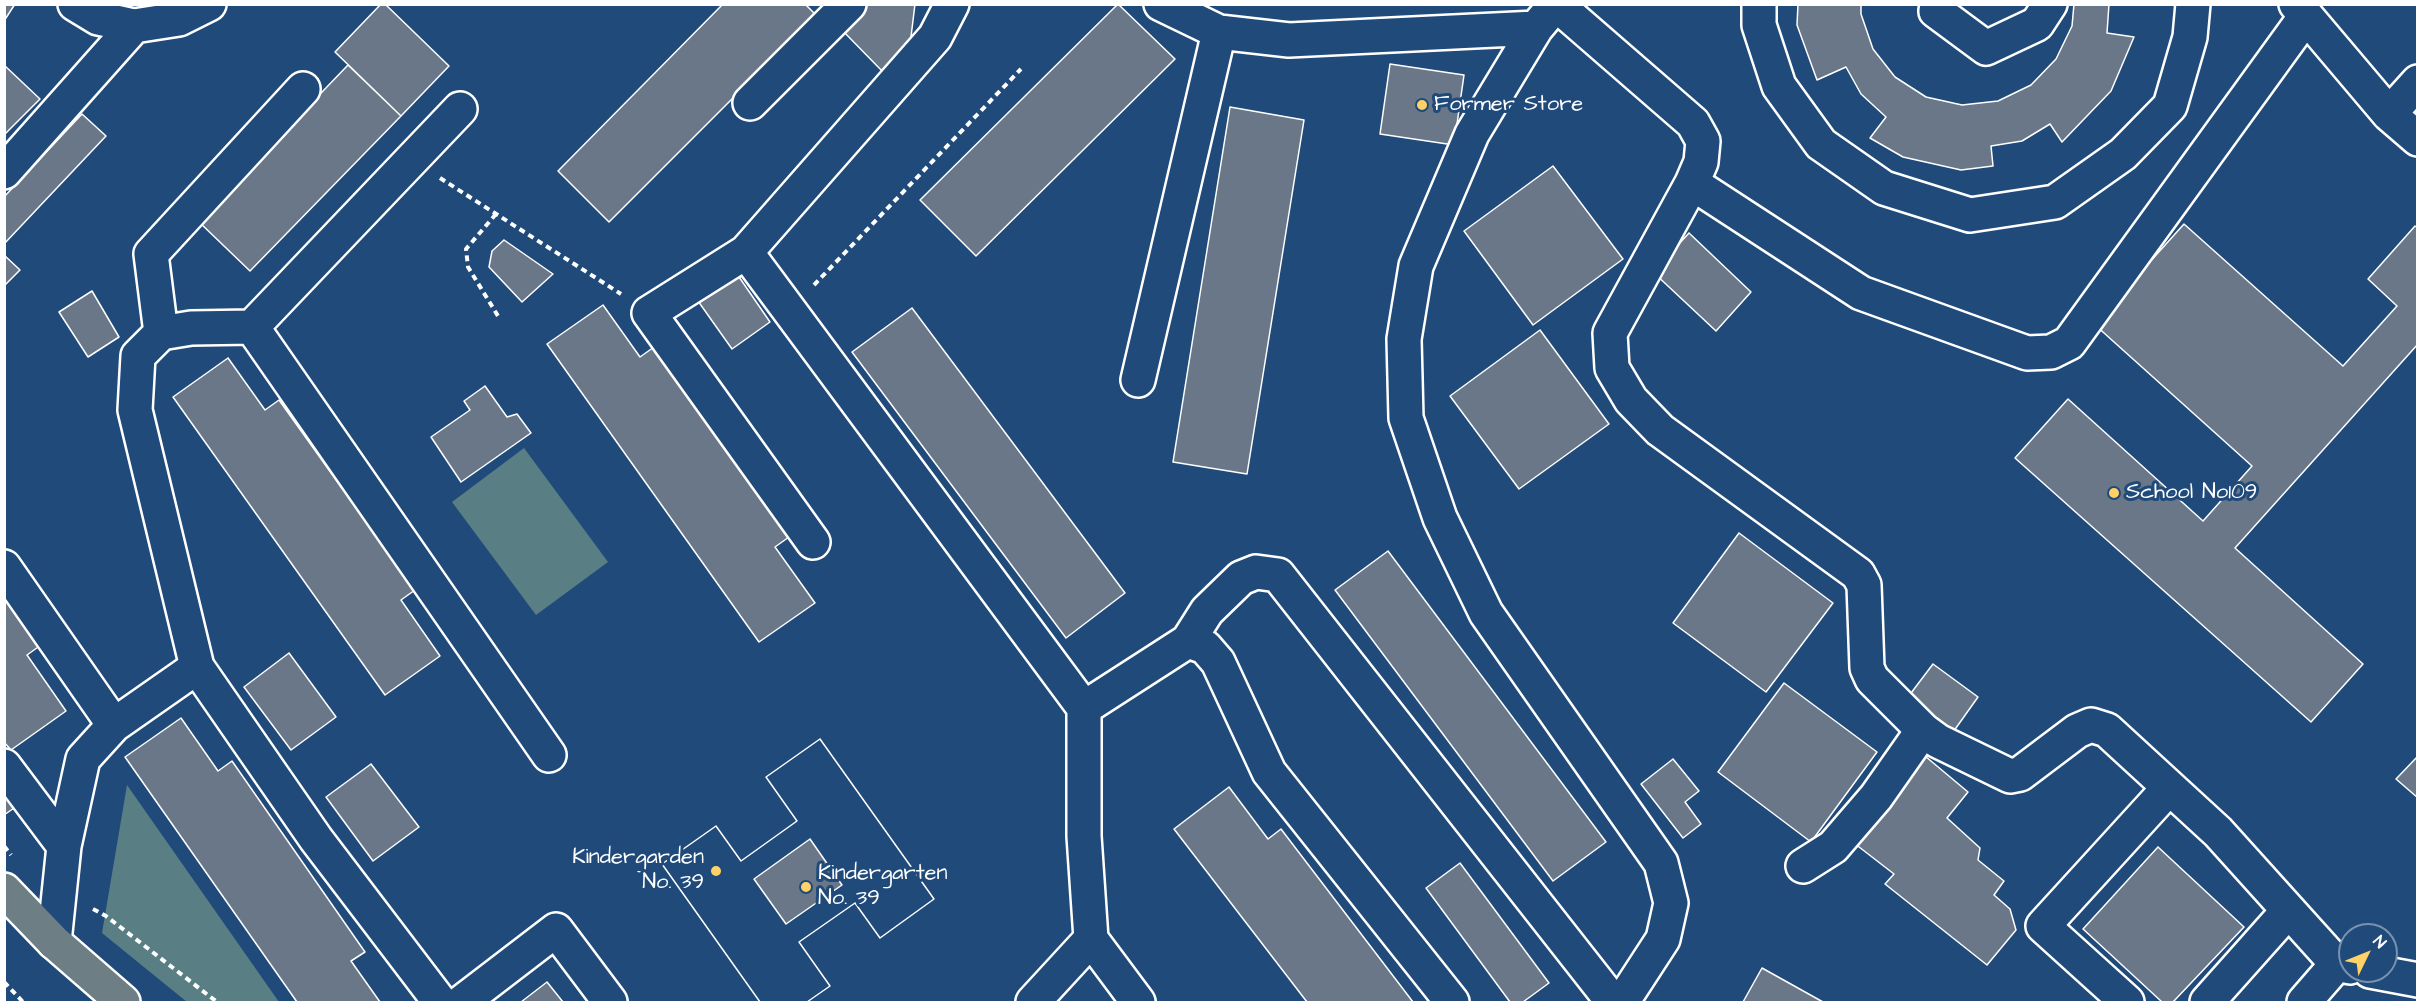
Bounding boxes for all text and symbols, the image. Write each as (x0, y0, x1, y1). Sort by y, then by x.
place label: Former Store (1434, 92, 1583, 118)
marker: Former Store (1415, 98, 1429, 112)
place label: School No109 (2126, 480, 2257, 506)
marker: School No109 (2107, 486, 2121, 500)
place label: Kindergarden No. 39 (572, 845, 704, 896)
place label: Kindergarten No. 39 (818, 861, 947, 912)
marker: Kindergarden No. 39 (709, 864, 723, 878)
marker: Kindergarten No. 39 (799, 880, 813, 894)
north arrow (2338, 923, 2398, 983)
text: N (2368, 931, 2391, 953)

